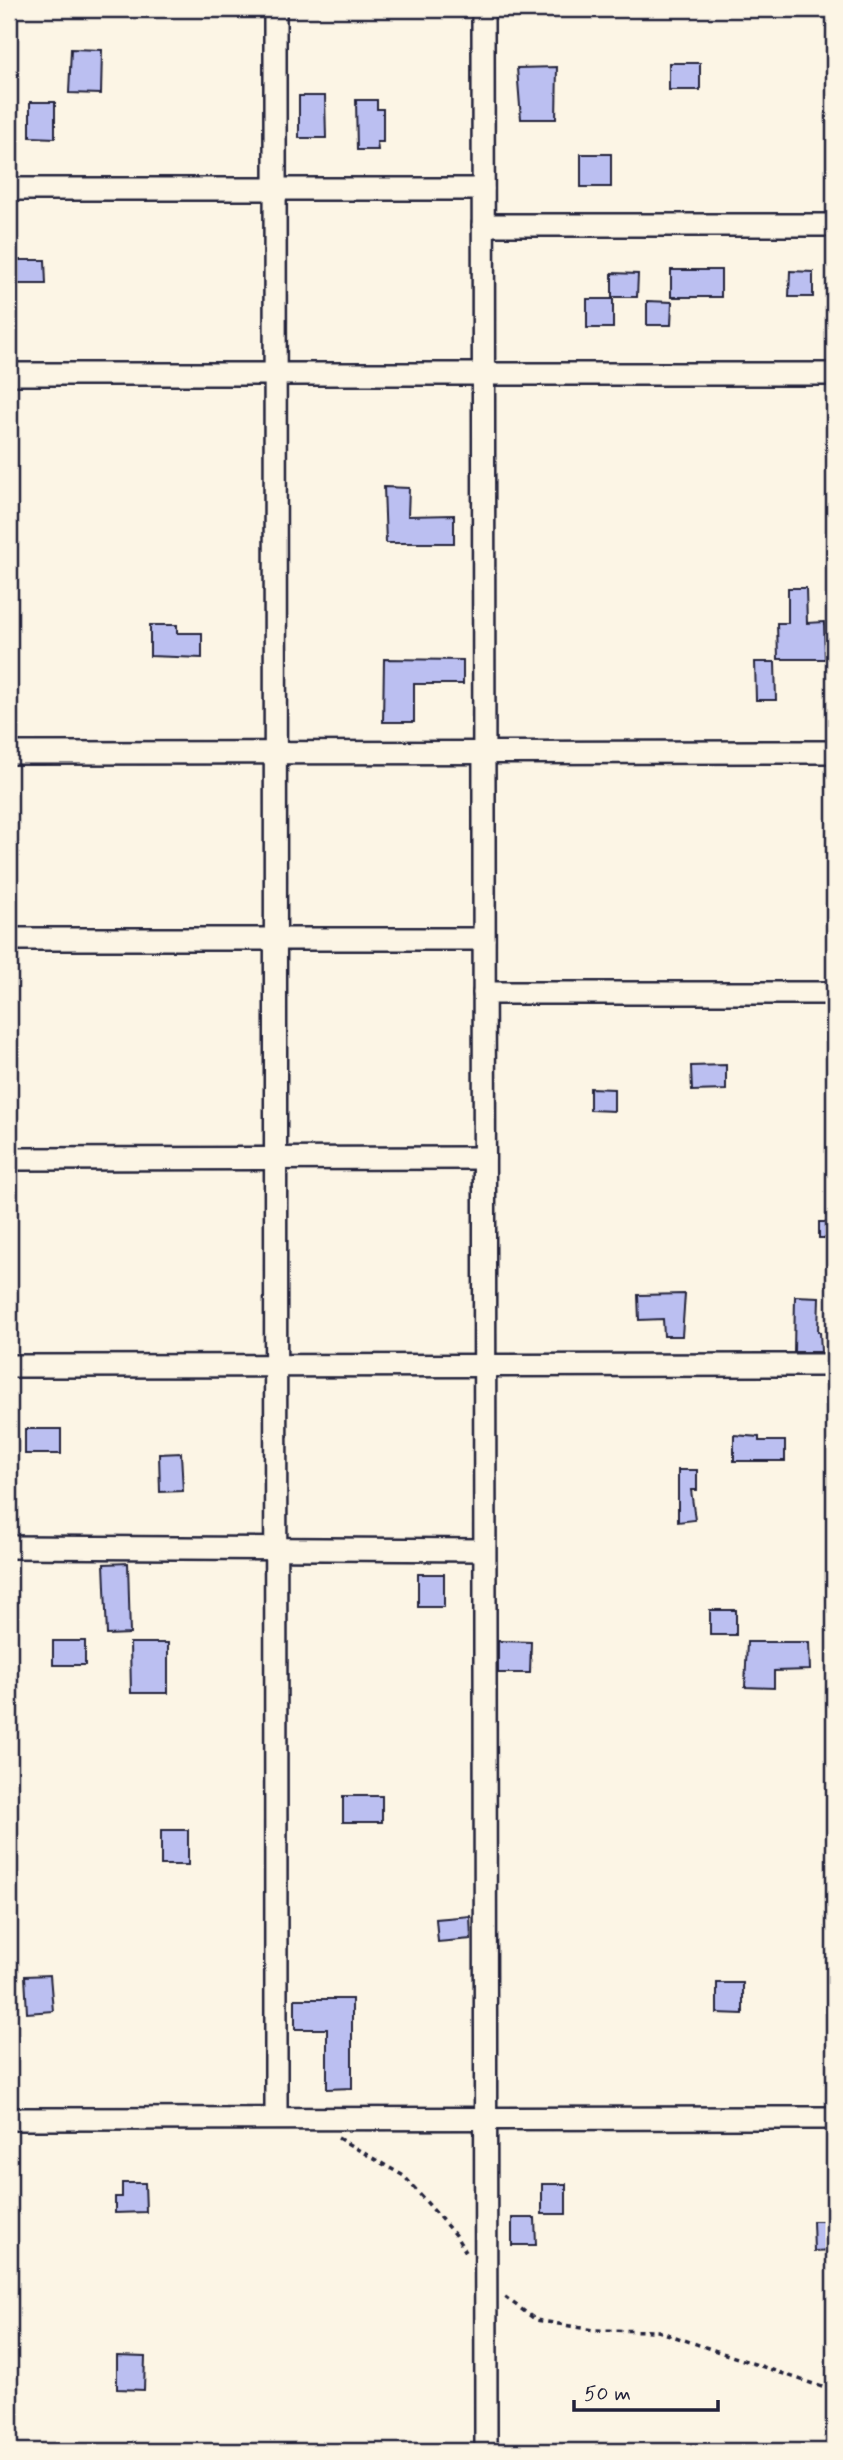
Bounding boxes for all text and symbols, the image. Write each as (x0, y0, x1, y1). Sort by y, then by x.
scale bar (574, 2369, 717, 2413)
text: 50 m (584, 2380, 631, 2408)

